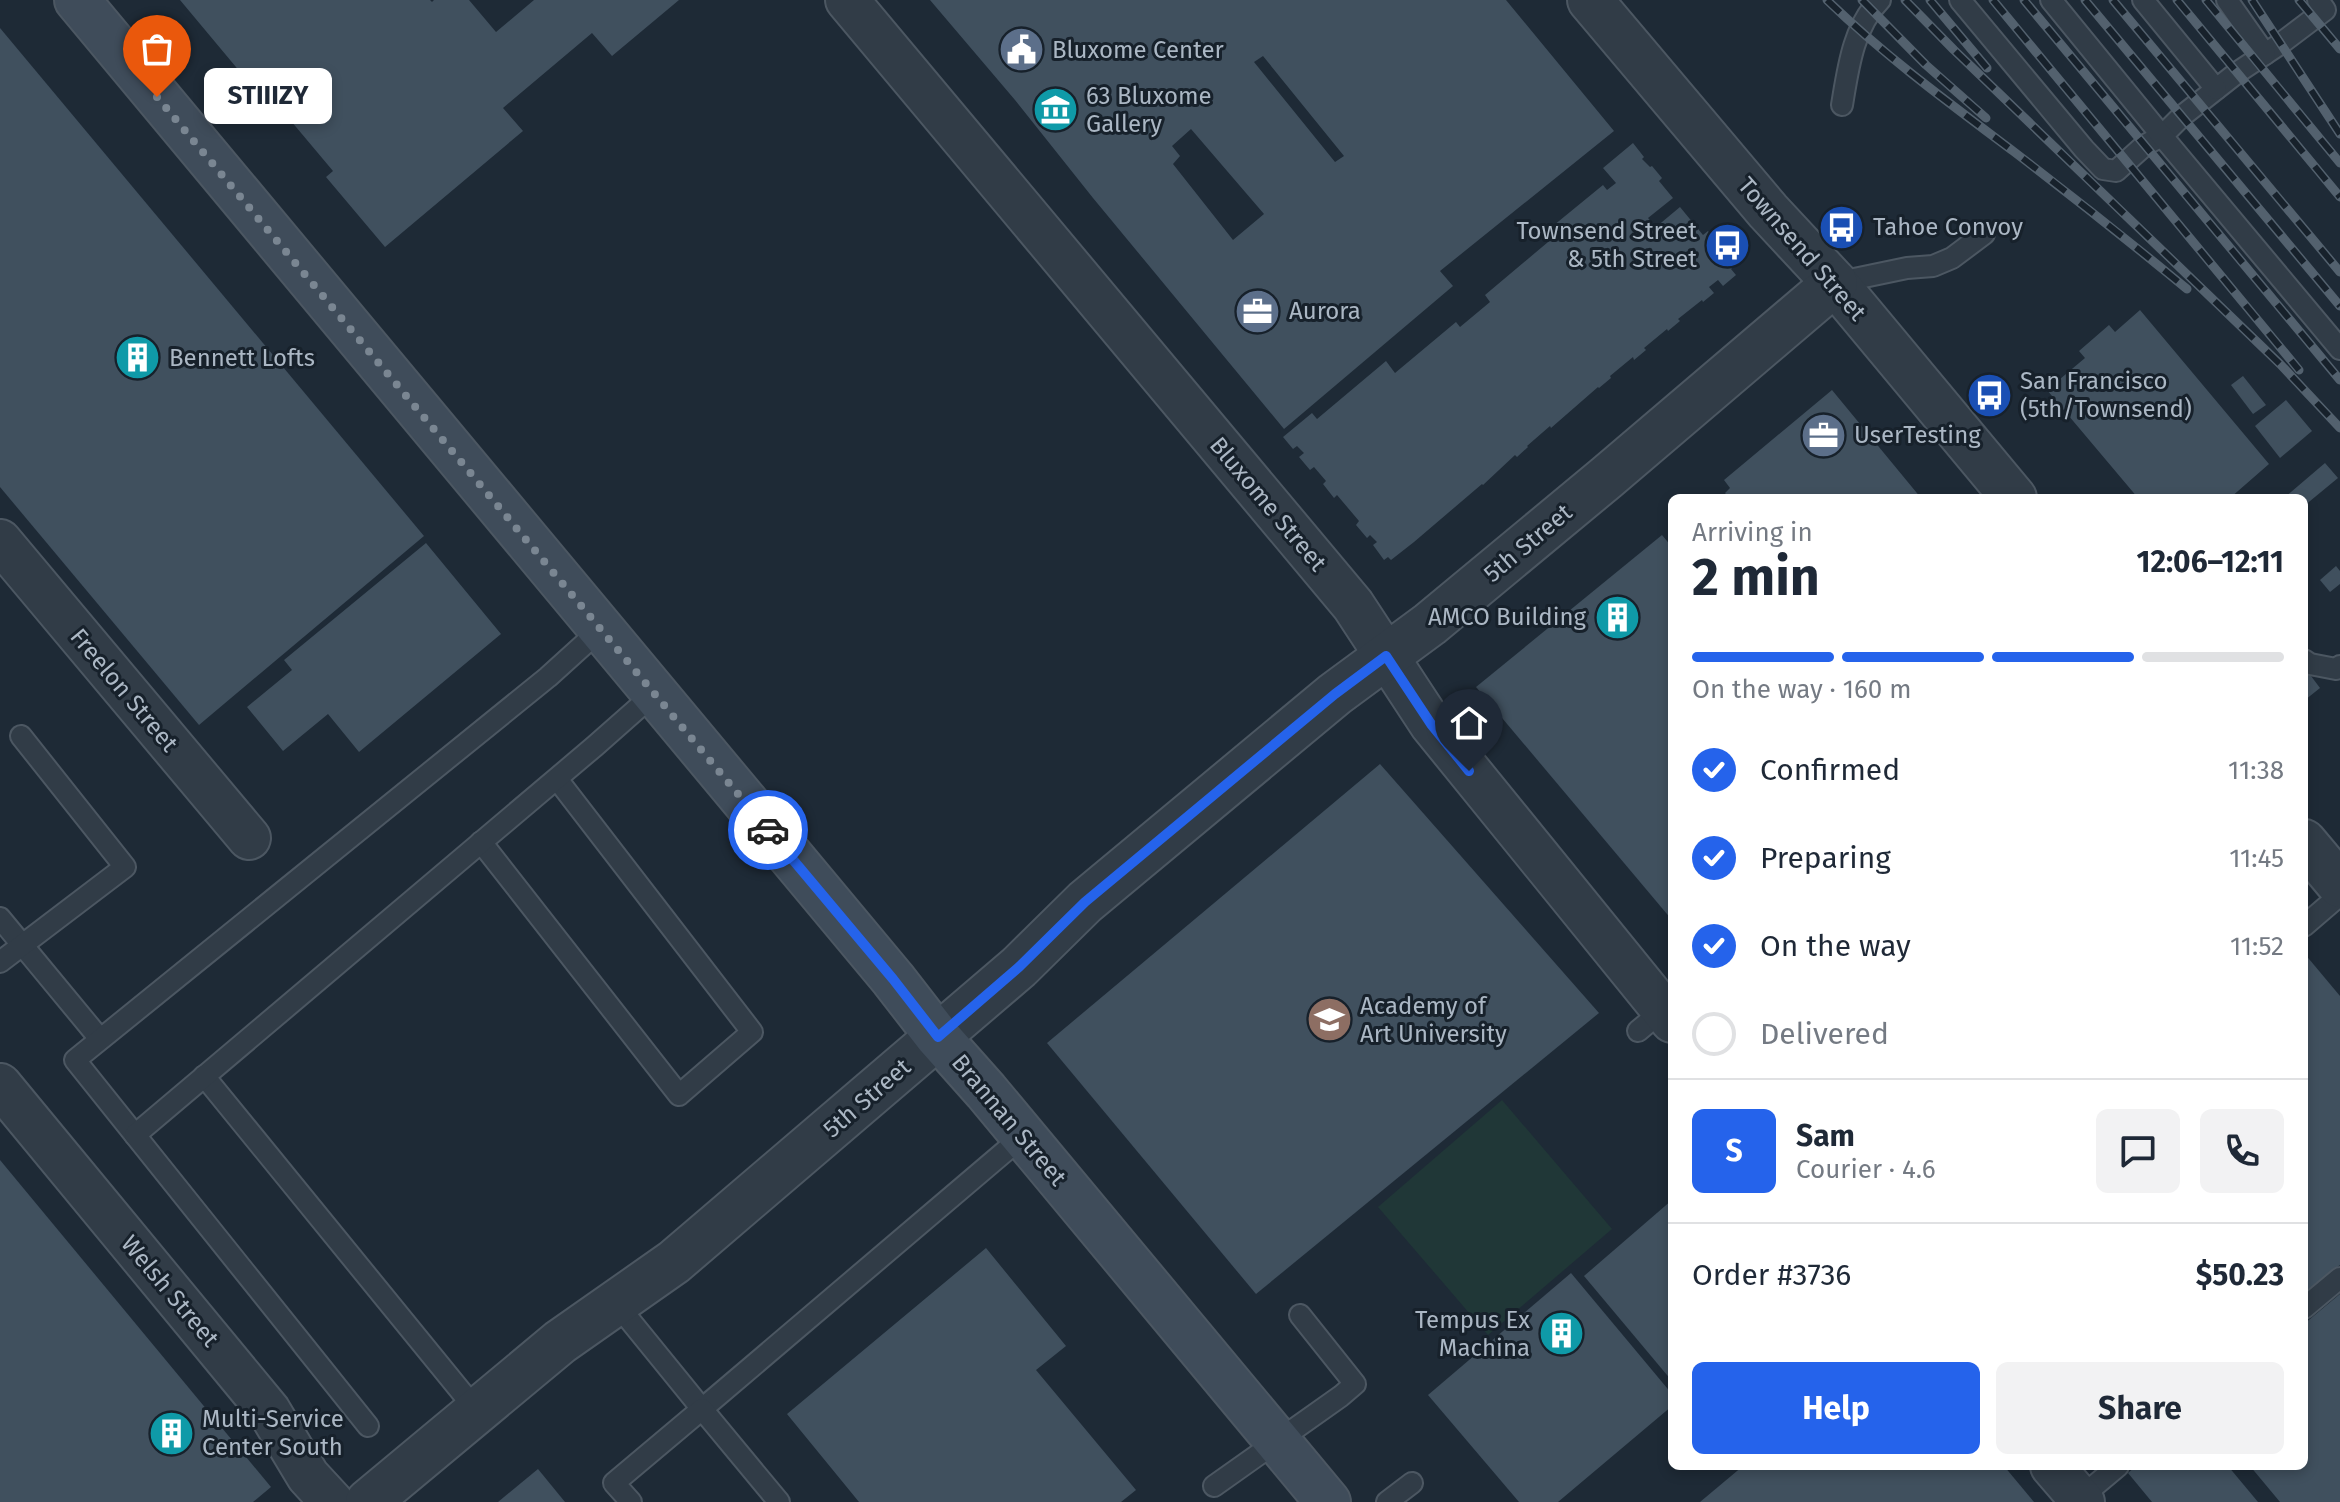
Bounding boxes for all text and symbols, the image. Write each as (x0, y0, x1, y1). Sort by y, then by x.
pin (123, 15, 191, 97)
public building icon: Bluxome Center (997, 26, 1045, 74)
icon: bag (135, 27, 179, 71)
place label: Bluxome Center (1052, 36, 1225, 64)
callout: STIIIZY (205, 69, 333, 125)
text: STIIIZY (228, 80, 308, 111)
place label: 63 Bluxome Gallery (1086, 82, 1212, 138)
museum icon: 63 Bluxome Gallery (1031, 86, 1079, 134)
street label: Townsend Street (1732, 172, 1872, 327)
bus stop icon: Tahoe Convoy (1818, 203, 1866, 251)
place label: Tahoe Convoy (1873, 213, 2023, 241)
place label: Townsend Street & 5th Street (1516, 217, 1697, 273)
bus stop icon: Townsend Street & 5th Street (1704, 221, 1752, 269)
office icon: Aurora (1234, 287, 1282, 335)
place label: Aurora (1289, 297, 1361, 325)
building icon: Bennett Lofts (114, 334, 162, 382)
place label: Bennett Lofts (169, 344, 315, 372)
place label: San Francisco (5th/Townsend) (2020, 367, 2192, 423)
bus stop icon: San Francisco (5th/Townsend) (1965, 371, 2013, 419)
office icon: UserTesting (1799, 411, 1847, 459)
place label: UserTesting (1854, 421, 1981, 449)
street label: Bluxome Street (1204, 431, 1332, 577)
street label: 5th Street (1478, 498, 1578, 588)
text: Arriving in (1692, 517, 1813, 548)
text: 12:06–12:11 (2136, 544, 2284, 580)
text: 2 min (1692, 546, 1820, 609)
building icon: AMCO Building (1593, 593, 1641, 641)
place label: AMCO Building (1428, 603, 1587, 631)
street label: Freelon Street (64, 623, 184, 758)
text: On the way · 160 m (1692, 674, 1912, 705)
pin (1435, 689, 1503, 771)
icon: home (1447, 701, 1491, 745)
icon: check (1692, 748, 1736, 792)
text: Confirmed (1760, 752, 1900, 788)
text: 11:38 (2228, 755, 2284, 786)
courier (728, 790, 808, 870)
icon: car (746, 808, 790, 852)
icon: check (1692, 836, 1736, 880)
text: Preparing (1760, 840, 1891, 876)
text: 11:45 (2229, 843, 2284, 874)
icon: check (1692, 924, 1736, 968)
text: On the way (1760, 928, 1911, 964)
text: 11:52 (2230, 931, 2284, 962)
place label: Academy of Art University (1360, 992, 1507, 1048)
school or university icon: Academy of Art University (1305, 996, 1353, 1044)
text: Delivered (1760, 1016, 1889, 1052)
street label: Brannan Street (946, 1049, 1072, 1192)
street label: 5th Street (818, 1052, 916, 1143)
button: chat (2096, 1109, 2180, 1193)
button: phone (2200, 1109, 2284, 1193)
text: Sam (1796, 1118, 1855, 1154)
text: S (1725, 1133, 1743, 1169)
text: Courier · 4.6 (1796, 1154, 1936, 1185)
street label: Welsh Street (115, 1230, 225, 1353)
text: Order #3736 (1692, 1257, 1851, 1293)
text: $50.23 (2196, 1257, 2284, 1293)
place label: Tempus Ex Machina (1415, 1306, 1530, 1362)
building icon: Tempus Ex Machina (1537, 1310, 1585, 1358)
button: Help (1692, 1362, 1980, 1454)
button: Share (1996, 1362, 2284, 1454)
place label: Multi-Service Center South (202, 1405, 344, 1461)
building icon: Multi-Service Center South (147, 1409, 195, 1457)

